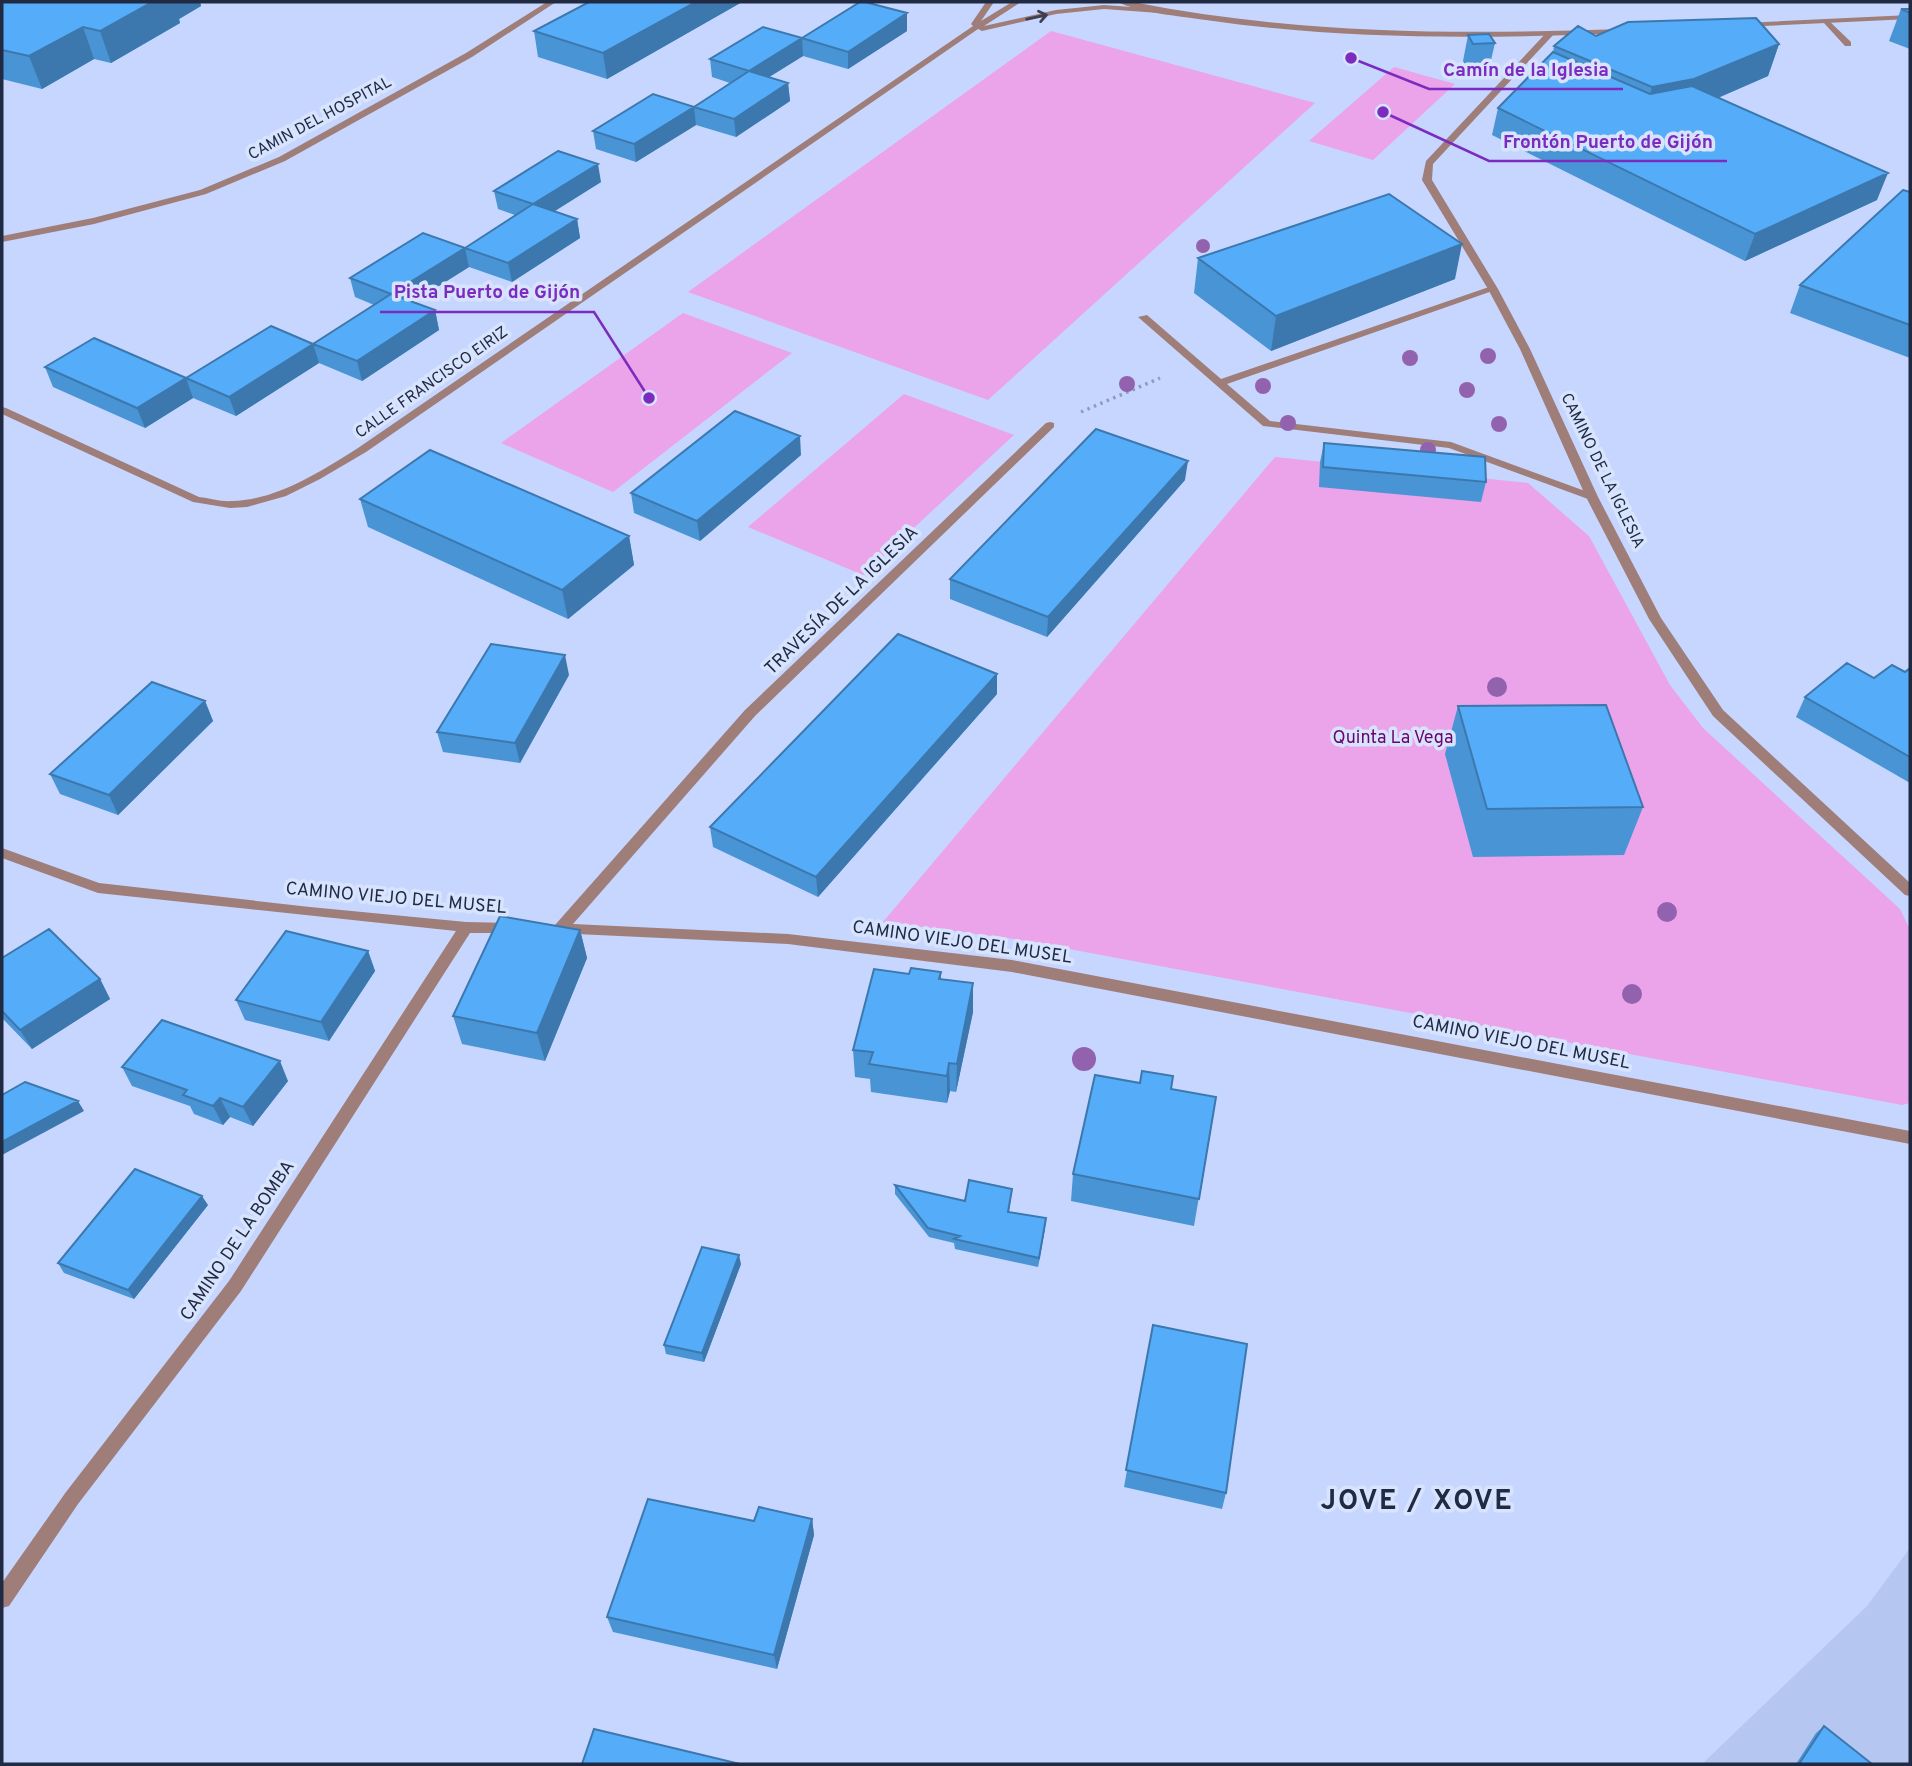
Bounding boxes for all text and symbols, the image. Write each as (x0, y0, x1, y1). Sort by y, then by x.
one-way arrow (1025, 9, 1048, 23)
callout: Camín de la Iglesia (1429, 49, 1623, 89)
text: Camín de la Iglesia (1443, 59, 1609, 83)
street label: CAMIN DEL HOSPITAL (245, 73, 395, 165)
callout: Frontón Puerto de Gijón (1489, 121, 1727, 161)
text: Frontón Puerto de Gijón (1503, 131, 1713, 155)
callout: Pista Puerto de Gijón (380, 272, 594, 312)
text: Pista Puerto de Gijón (394, 281, 580, 305)
street label: CALLE FRANCISCO EIRIZ (352, 323, 512, 443)
street label: CAMINO DE LA IGLESIA (1556, 390, 1648, 552)
street label: TRAVESÍA DE LA IGLESIA (759, 520, 924, 680)
park label: Quinta La Vega (1333, 727, 1453, 750)
street label: CAMINO VIEJO DEL MUSEL (285, 878, 507, 920)
street label: CAMINO VIEJO DEL MUSEL (851, 916, 1073, 970)
street label: CAMINO VIEJO DEL MUSEL (1410, 1011, 1632, 1075)
street label: CAMINO DE LA BOMBA (176, 1156, 300, 1326)
district label: JOVE / XOVE (1320, 1484, 1514, 1520)

